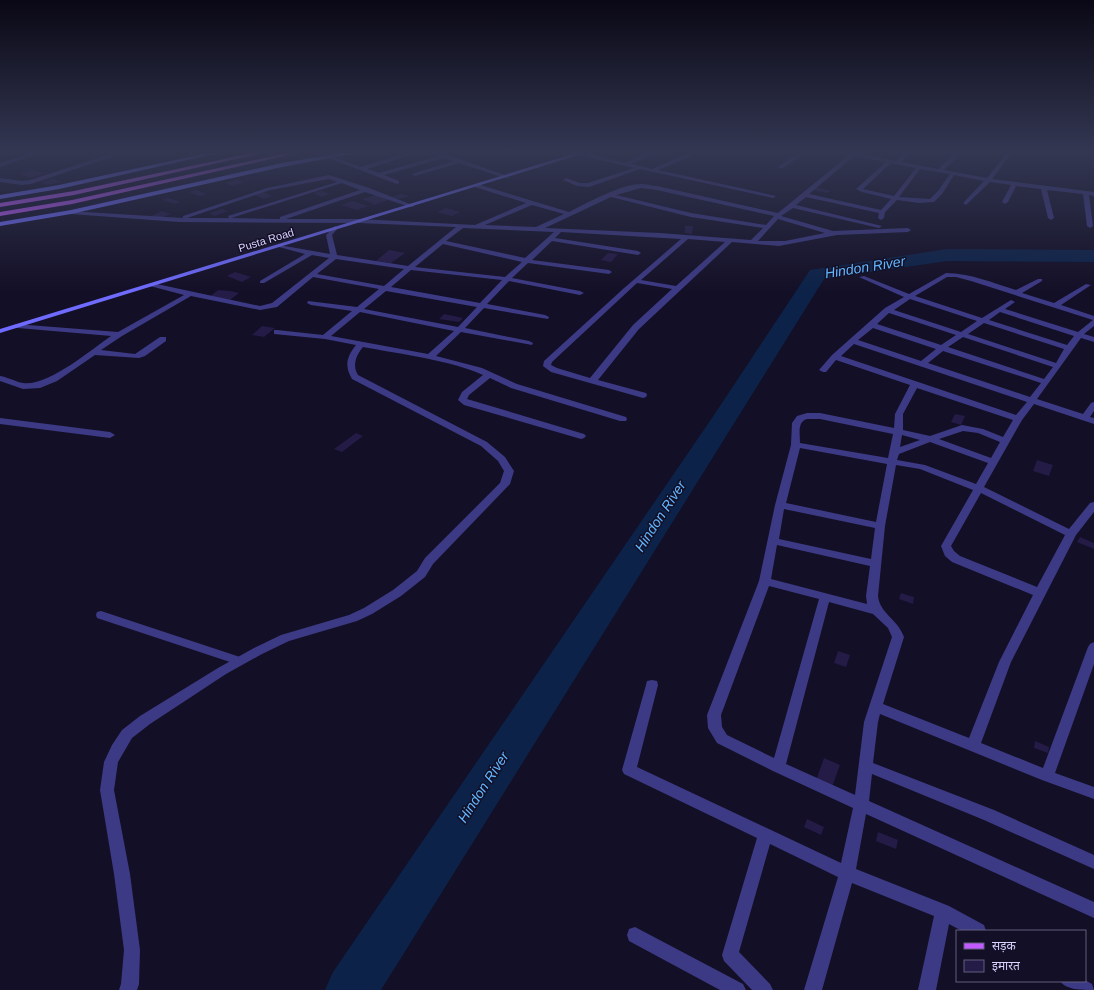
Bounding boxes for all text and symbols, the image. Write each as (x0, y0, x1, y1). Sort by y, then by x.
street label: Pusta Road (237, 226, 295, 254)
water label: Hindon River (824, 253, 908, 281)
water label: Hindon River (631, 477, 689, 554)
water label: Hindon River (454, 748, 512, 825)
legend (956, 930, 1086, 982)
text: सड़क (992, 939, 1017, 953)
text: इमारत (992, 959, 1021, 973)

